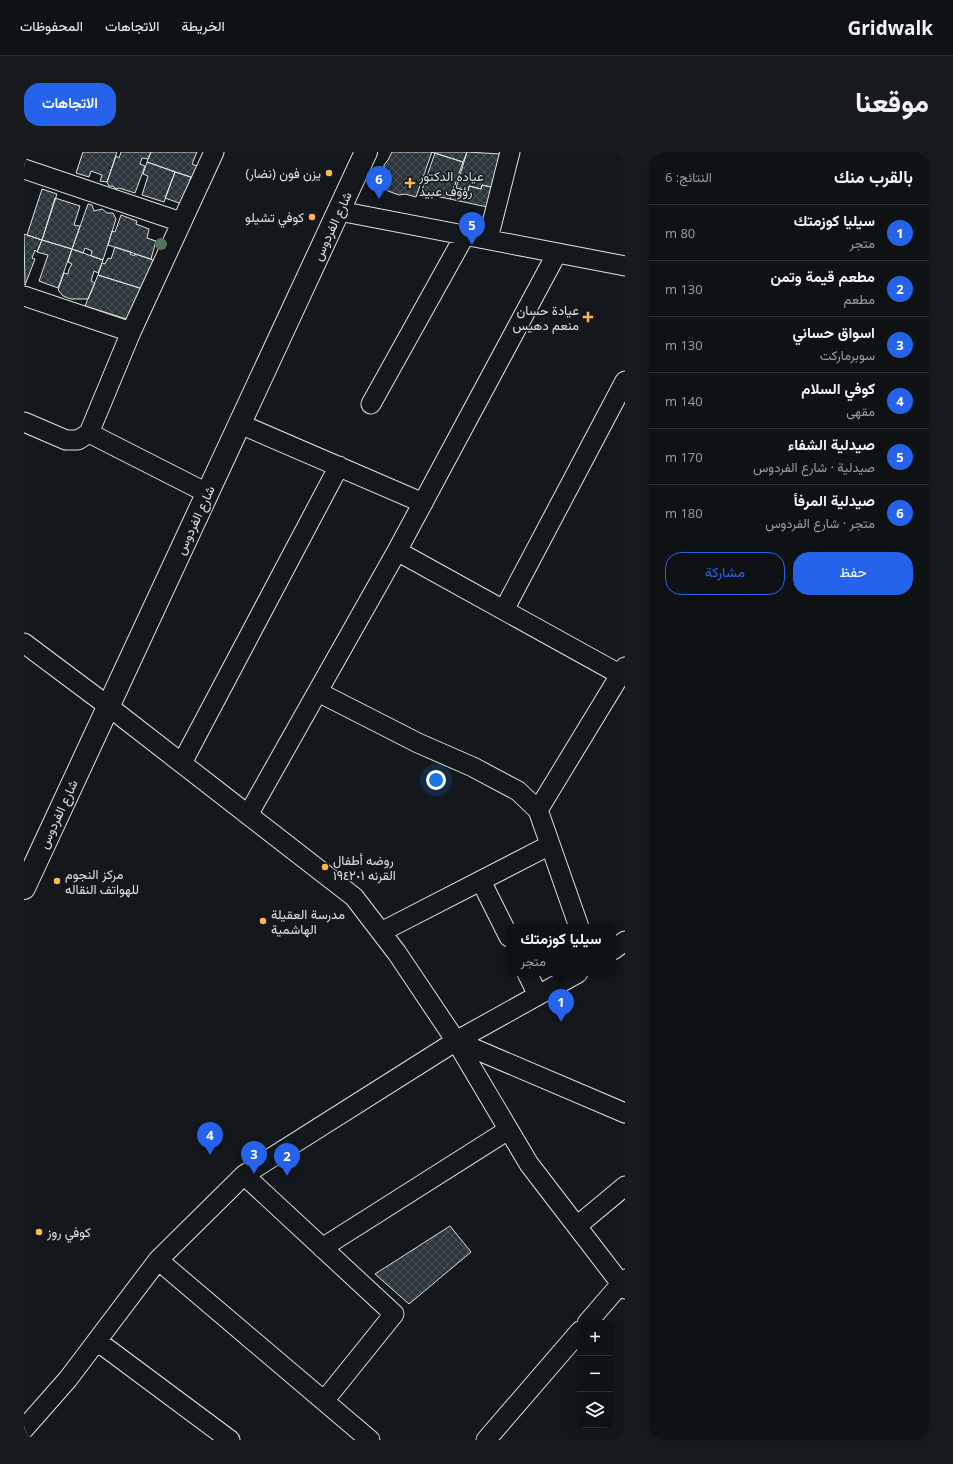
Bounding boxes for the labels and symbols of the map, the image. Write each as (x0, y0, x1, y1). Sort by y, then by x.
place label: يزن فون (نضار) (245, 164, 321, 182)
pin: 6 (366, 166, 392, 199)
place label: عياده الدكتور رؤوف عبيد (418, 167, 484, 200)
marker: يزن فون (نضار) (324, 168, 334, 178)
marker: عياده الدكتور رؤوف عبيد (404, 177, 416, 189)
street label: شارع الفردوس (308, 189, 357, 264)
place label: كوفي تشيلو (245, 208, 304, 228)
marker: كوفي تشيلو (307, 212, 317, 222)
pin: 5 (459, 212, 485, 245)
place label: عيادة حسان منعم دهيس (513, 301, 579, 334)
marker: عيادة حسان منعم دهيس (582, 311, 594, 323)
street label: شارع الفردوس (171, 483, 220, 558)
your location (426, 770, 446, 790)
street label: شارع الفردوس (34, 777, 83, 852)
place label: روضه أطفال القرنه ١٩٤٢٠١ (333, 851, 396, 884)
marker: روضه أطفال القرنه ١٩٤٢٠١ (320, 862, 330, 872)
place label: مركز النجوم للهواتف النقاله (65, 865, 139, 898)
marker: مركز النجوم للهواتف النقاله (52, 876, 62, 886)
place label: مدرسة العقيلة الهاشمية (271, 905, 345, 938)
marker: مدرسة العقيلة الهاشمية (258, 916, 268, 926)
pin: 1 (548, 989, 574, 1022)
pin: 4 (197, 1122, 223, 1155)
pin: 3 (241, 1141, 267, 1174)
pin: 2 (274, 1143, 300, 1176)
place label: كوفي روز (46, 1223, 91, 1243)
marker: كوفي روز (34, 1227, 44, 1237)

